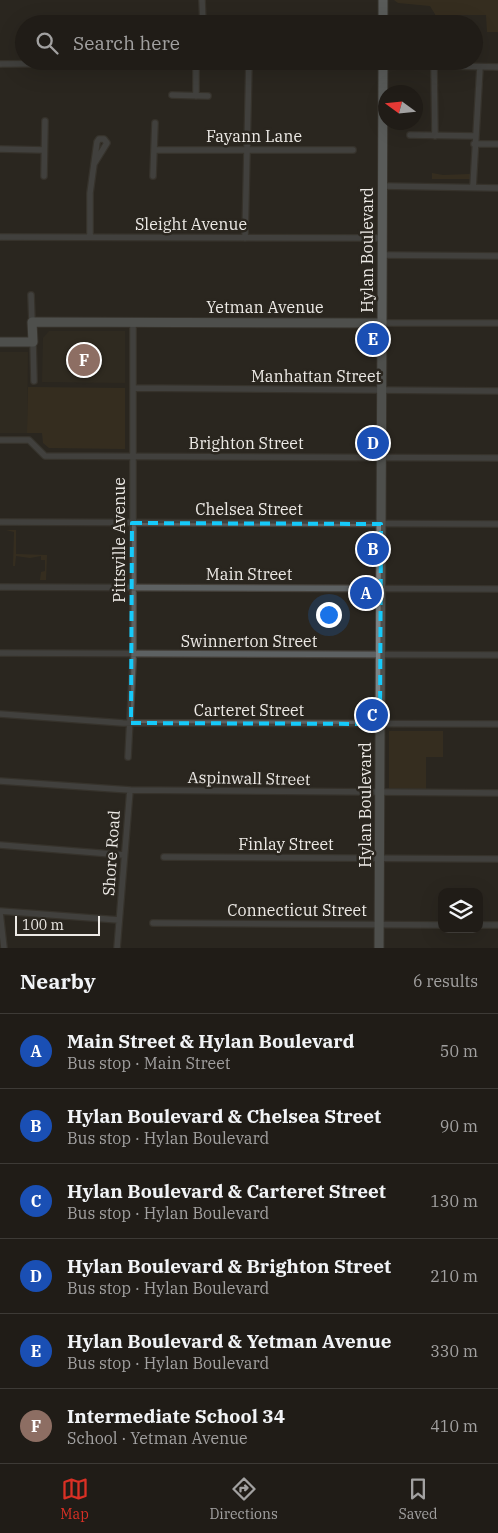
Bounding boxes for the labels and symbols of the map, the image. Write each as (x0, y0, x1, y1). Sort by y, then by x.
north arrow (378, 85, 423, 130)
street label: Fayann Lane (206, 126, 302, 146)
street label: Hylan Boulevard (357, 187, 377, 313)
street label: Sleight Avenue (135, 214, 247, 234)
street label: Yetman Avenue (206, 297, 324, 317)
pin: E (357, 320, 389, 358)
pin: F (68, 341, 100, 379)
street label: Manhattan Street (251, 366, 381, 386)
pin: D (357, 424, 389, 462)
street label: Brighton Street (188, 433, 304, 453)
street label: Pittsville Avenue (109, 477, 129, 603)
street label: Chelsea Street (195, 499, 303, 519)
pin: B (357, 530, 389, 568)
street label: Main Street (206, 564, 293, 584)
pin: A (350, 574, 382, 612)
your location (316, 602, 342, 628)
street label: Swinnerton Street (181, 631, 318, 651)
pin: C (356, 696, 388, 734)
street label: Carteret Street (194, 700, 305, 720)
street label: Hylan Boulevard (355, 742, 375, 868)
street label: Aspinwall Street (187, 767, 311, 789)
street label: Shore Road (98, 809, 124, 897)
street label: Finlay Street (238, 834, 334, 854)
street label: Connecticut Street (227, 900, 367, 920)
scale bar (15, 913, 100, 936)

